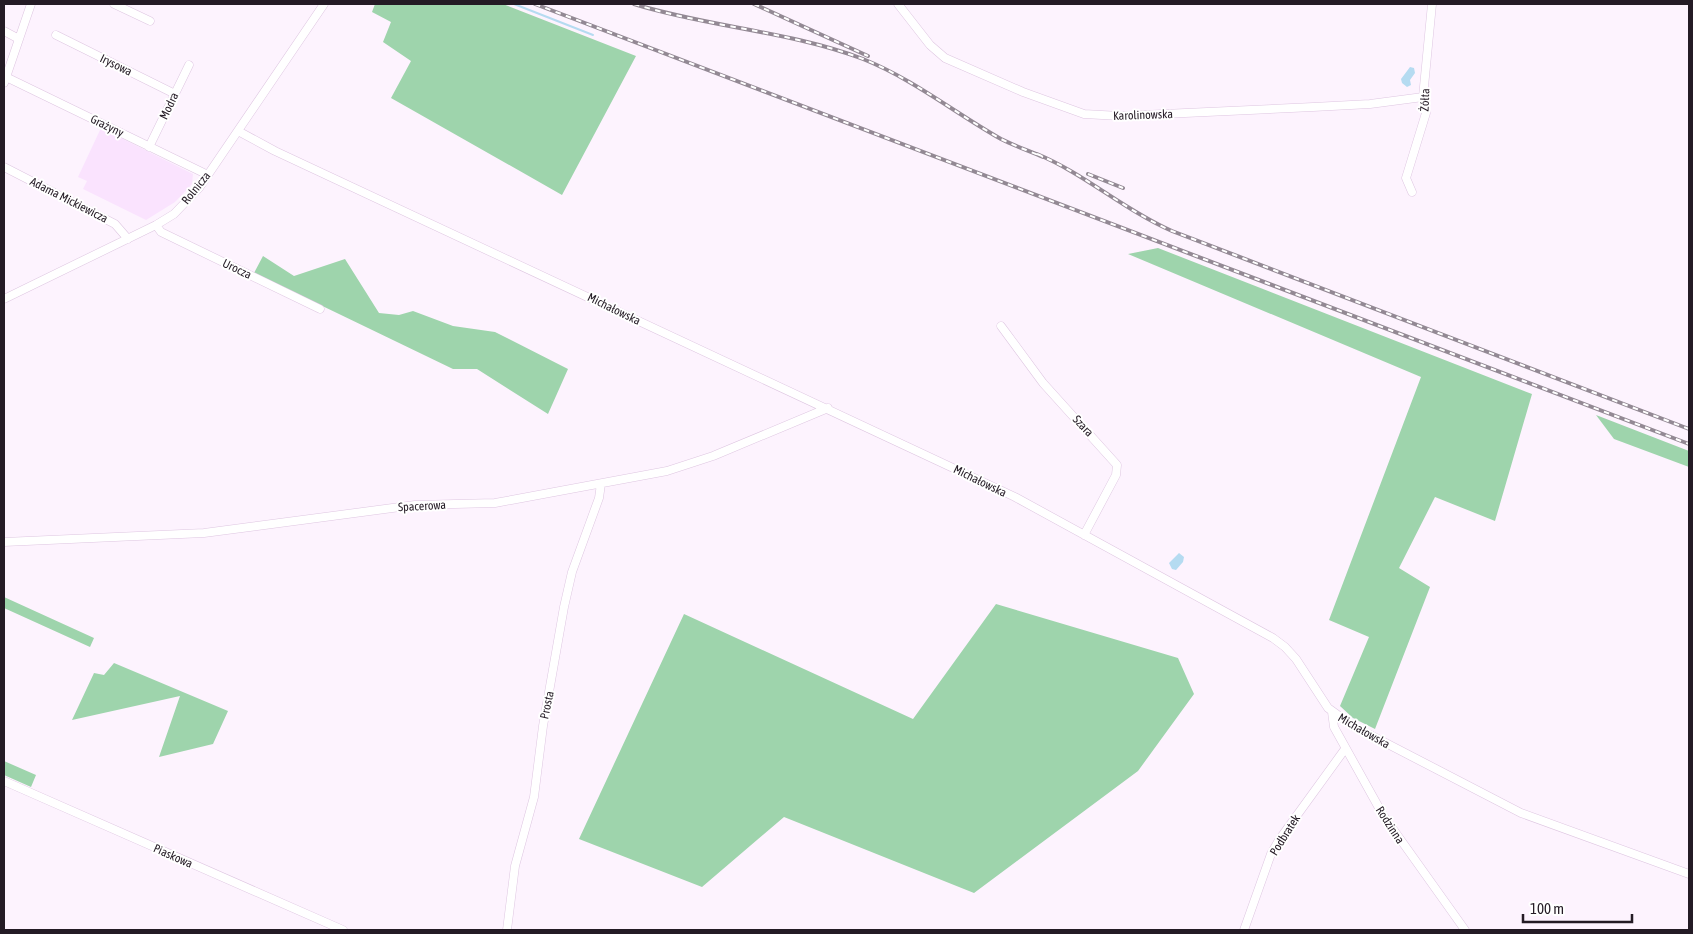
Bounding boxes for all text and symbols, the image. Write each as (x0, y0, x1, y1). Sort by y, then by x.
street label: Irysowa (98, 51, 134, 79)
street label: Żółta (1418, 88, 1432, 112)
street label: Modra (157, 90, 181, 122)
street label: Karolinowska (1113, 107, 1173, 123)
street label: Grażyny (88, 112, 126, 140)
street label: Rolnicza (179, 169, 213, 207)
street label: Adama Mickiewicza (28, 174, 110, 226)
street label: Urocza (220, 256, 254, 282)
street label: Michałowska (585, 290, 643, 328)
street label: Szara (1070, 413, 1096, 439)
street label: Michałowska (951, 462, 1009, 500)
street label: Spacerowa (398, 498, 446, 514)
street label: Prosta (537, 690, 557, 720)
street label: Michałowska (1336, 711, 1392, 751)
street label: Rodzinna (1373, 804, 1407, 846)
street label: Podbratek (1267, 811, 1303, 858)
street label: Piaskowa (151, 841, 195, 871)
scale bar (1523, 892, 1632, 924)
text: 100 m (1530, 900, 1564, 917)

